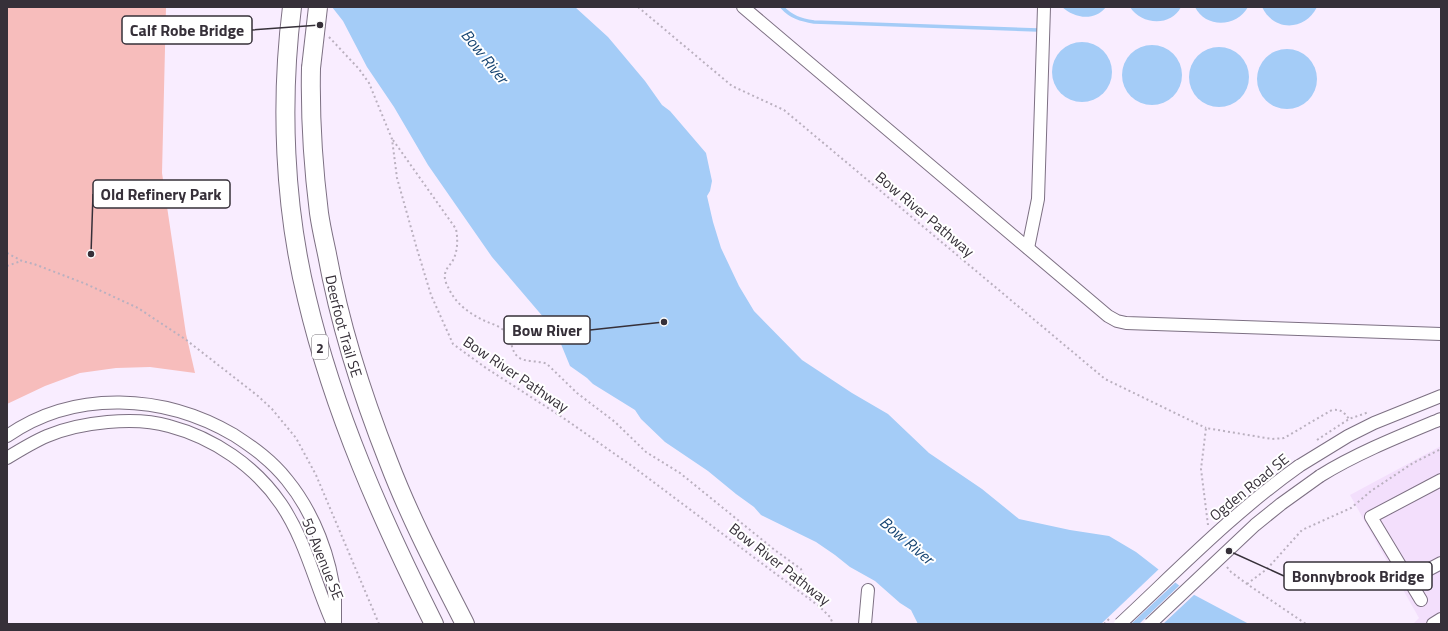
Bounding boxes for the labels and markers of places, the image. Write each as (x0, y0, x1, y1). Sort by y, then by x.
callout: Calf Robe Bridge (122, 16, 252, 44)
callout: Old Refinery Park (93, 180, 230, 208)
callout: Bow River (504, 316, 590, 344)
callout: Bonnybrook Bridge (1284, 562, 1432, 590)

